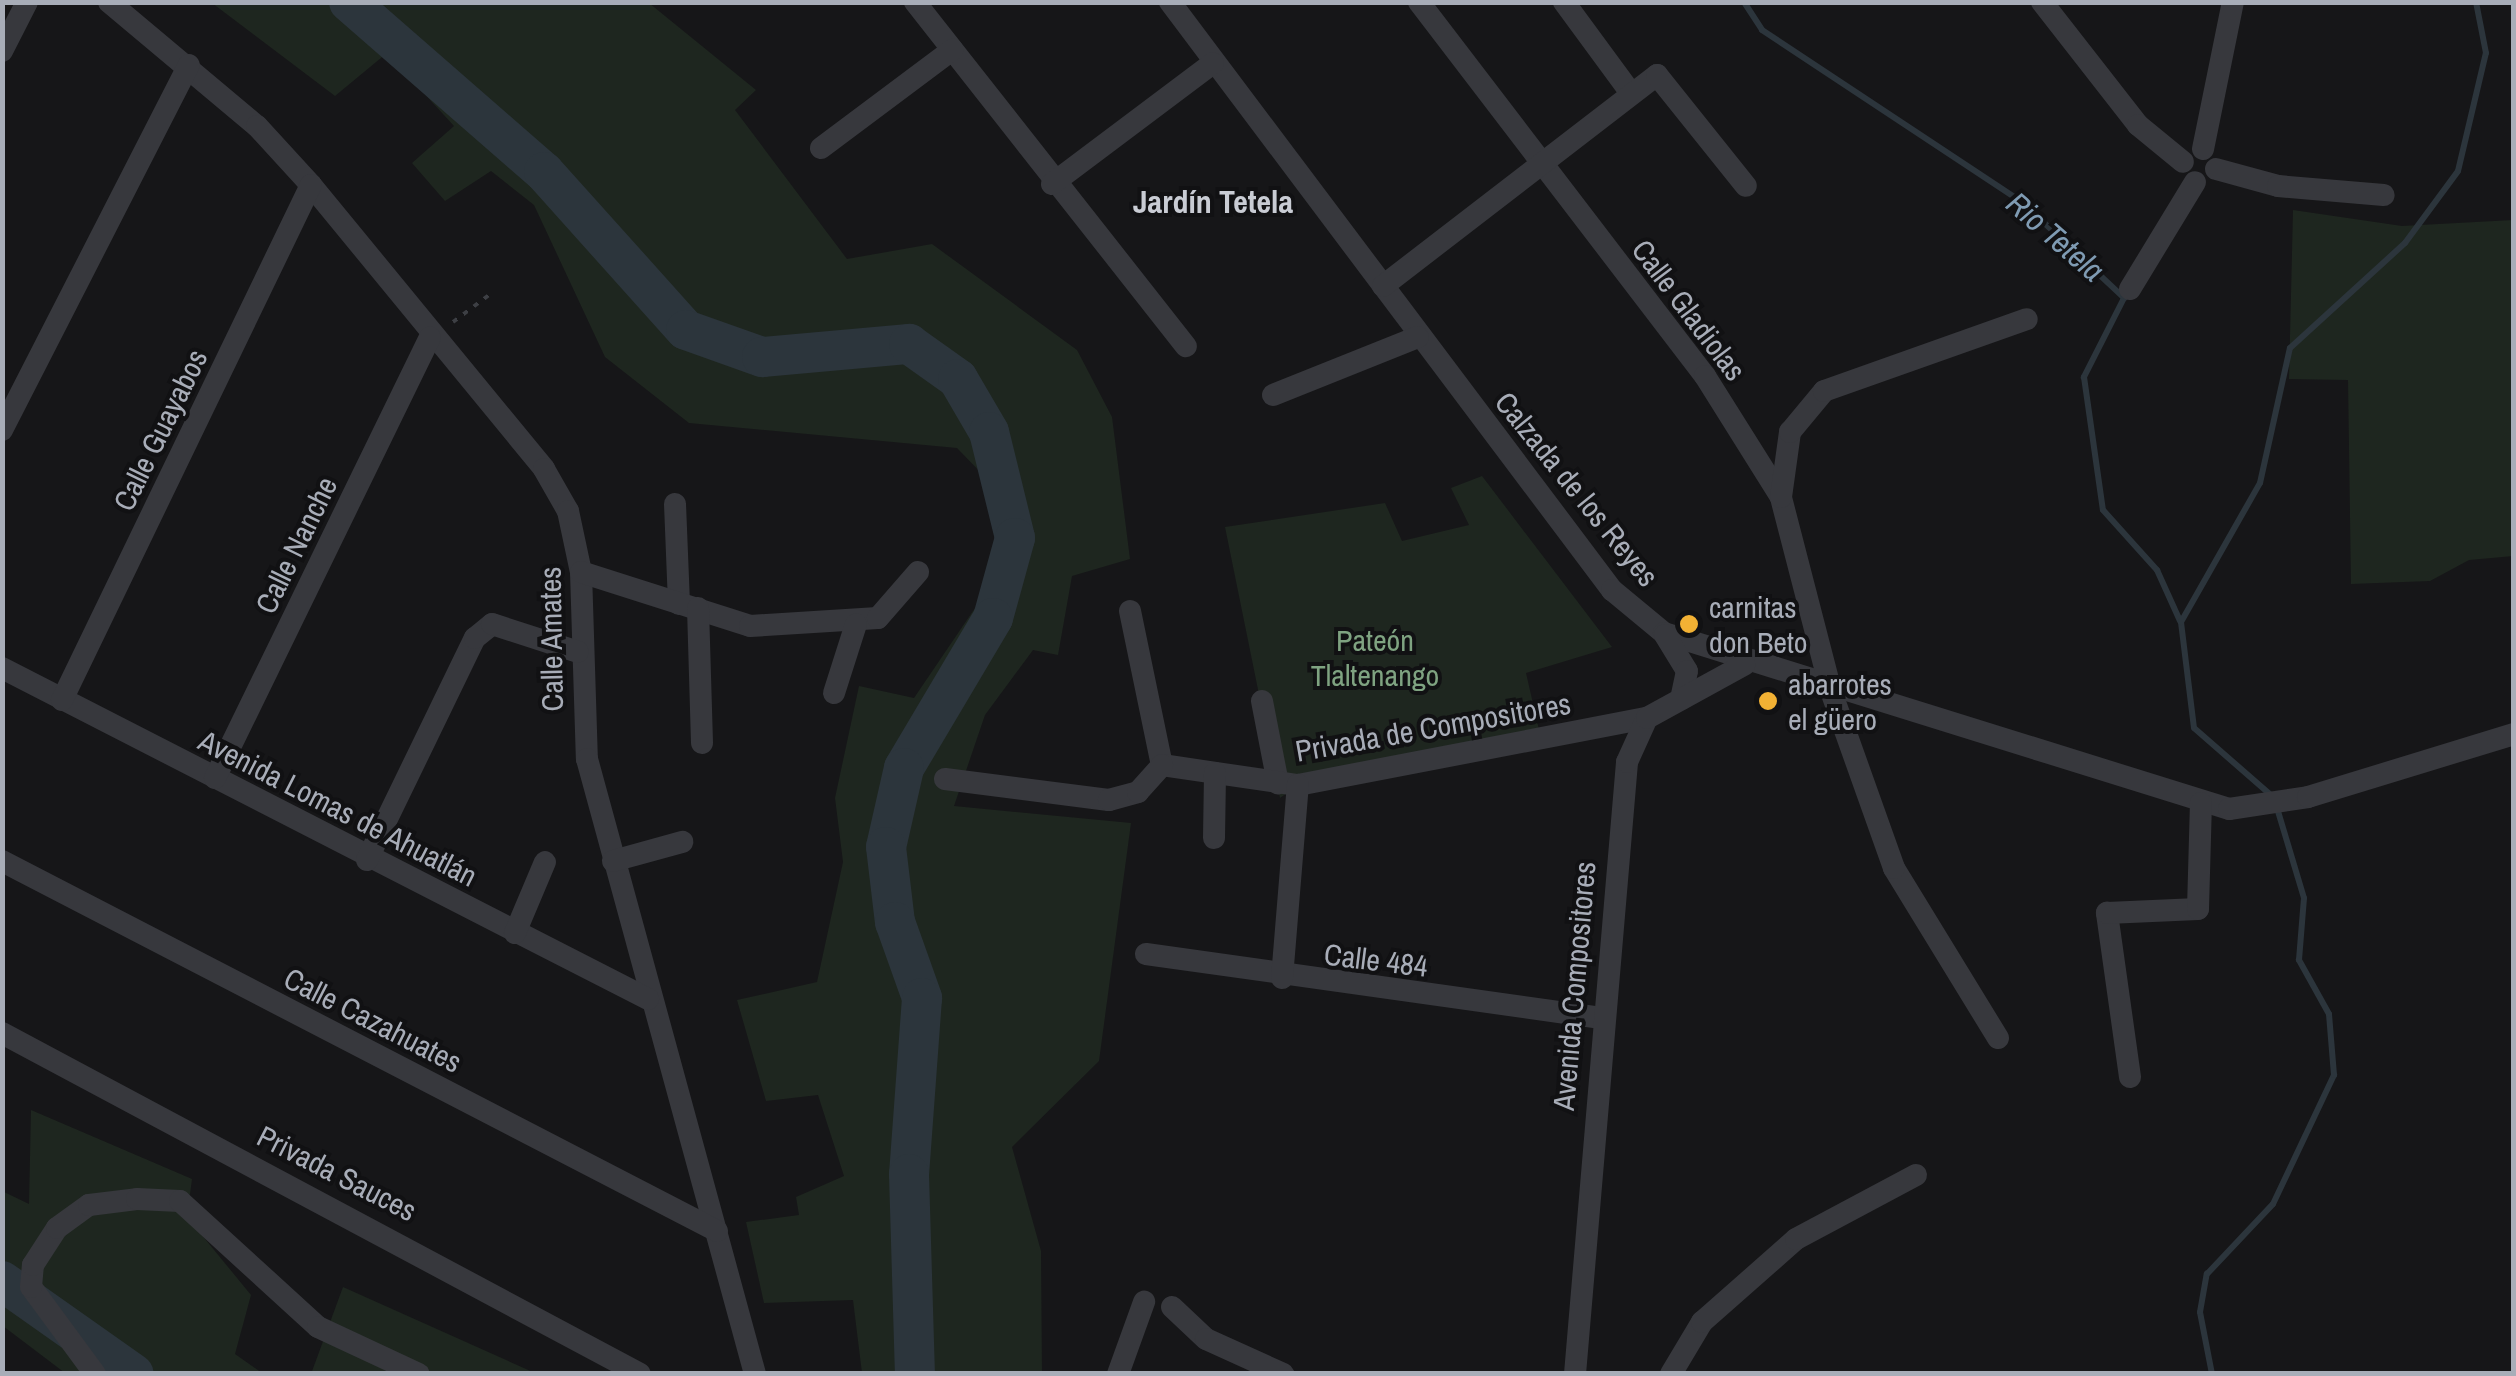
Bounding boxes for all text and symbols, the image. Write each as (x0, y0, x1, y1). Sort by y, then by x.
district label: Jardín Tetela (1133, 183, 1293, 221)
water label: Rio Tetela (1998, 184, 2112, 290)
street label: Calle Gladiolas (1624, 233, 1754, 387)
street label: Calle Guayabos (105, 343, 215, 517)
street label: Calzada de los Reyes (1488, 385, 1666, 593)
street label: Calle Nanche (247, 471, 345, 619)
street label: Calle Amates (532, 566, 570, 712)
place label: carnitas don Beto (1709, 589, 1807, 660)
marker: carnitas don Beto (1678, 613, 1700, 635)
park label: Pateón Tlaltenango (1311, 622, 1439, 692)
place label: abarrotes el güero (1788, 666, 1892, 736)
street label: Privada de Compositores (1293, 685, 1573, 769)
marker: abarrotes el güero (1757, 690, 1779, 712)
street label: Avenida Lomas de Ahuatlán (192, 722, 484, 894)
street label: Avenida Compositores (1545, 860, 1603, 1112)
street label: Calle 484 (1322, 936, 1430, 984)
street label: Calle Cazahuates (278, 960, 468, 1080)
street label: Privada Sauces (251, 1118, 423, 1228)

